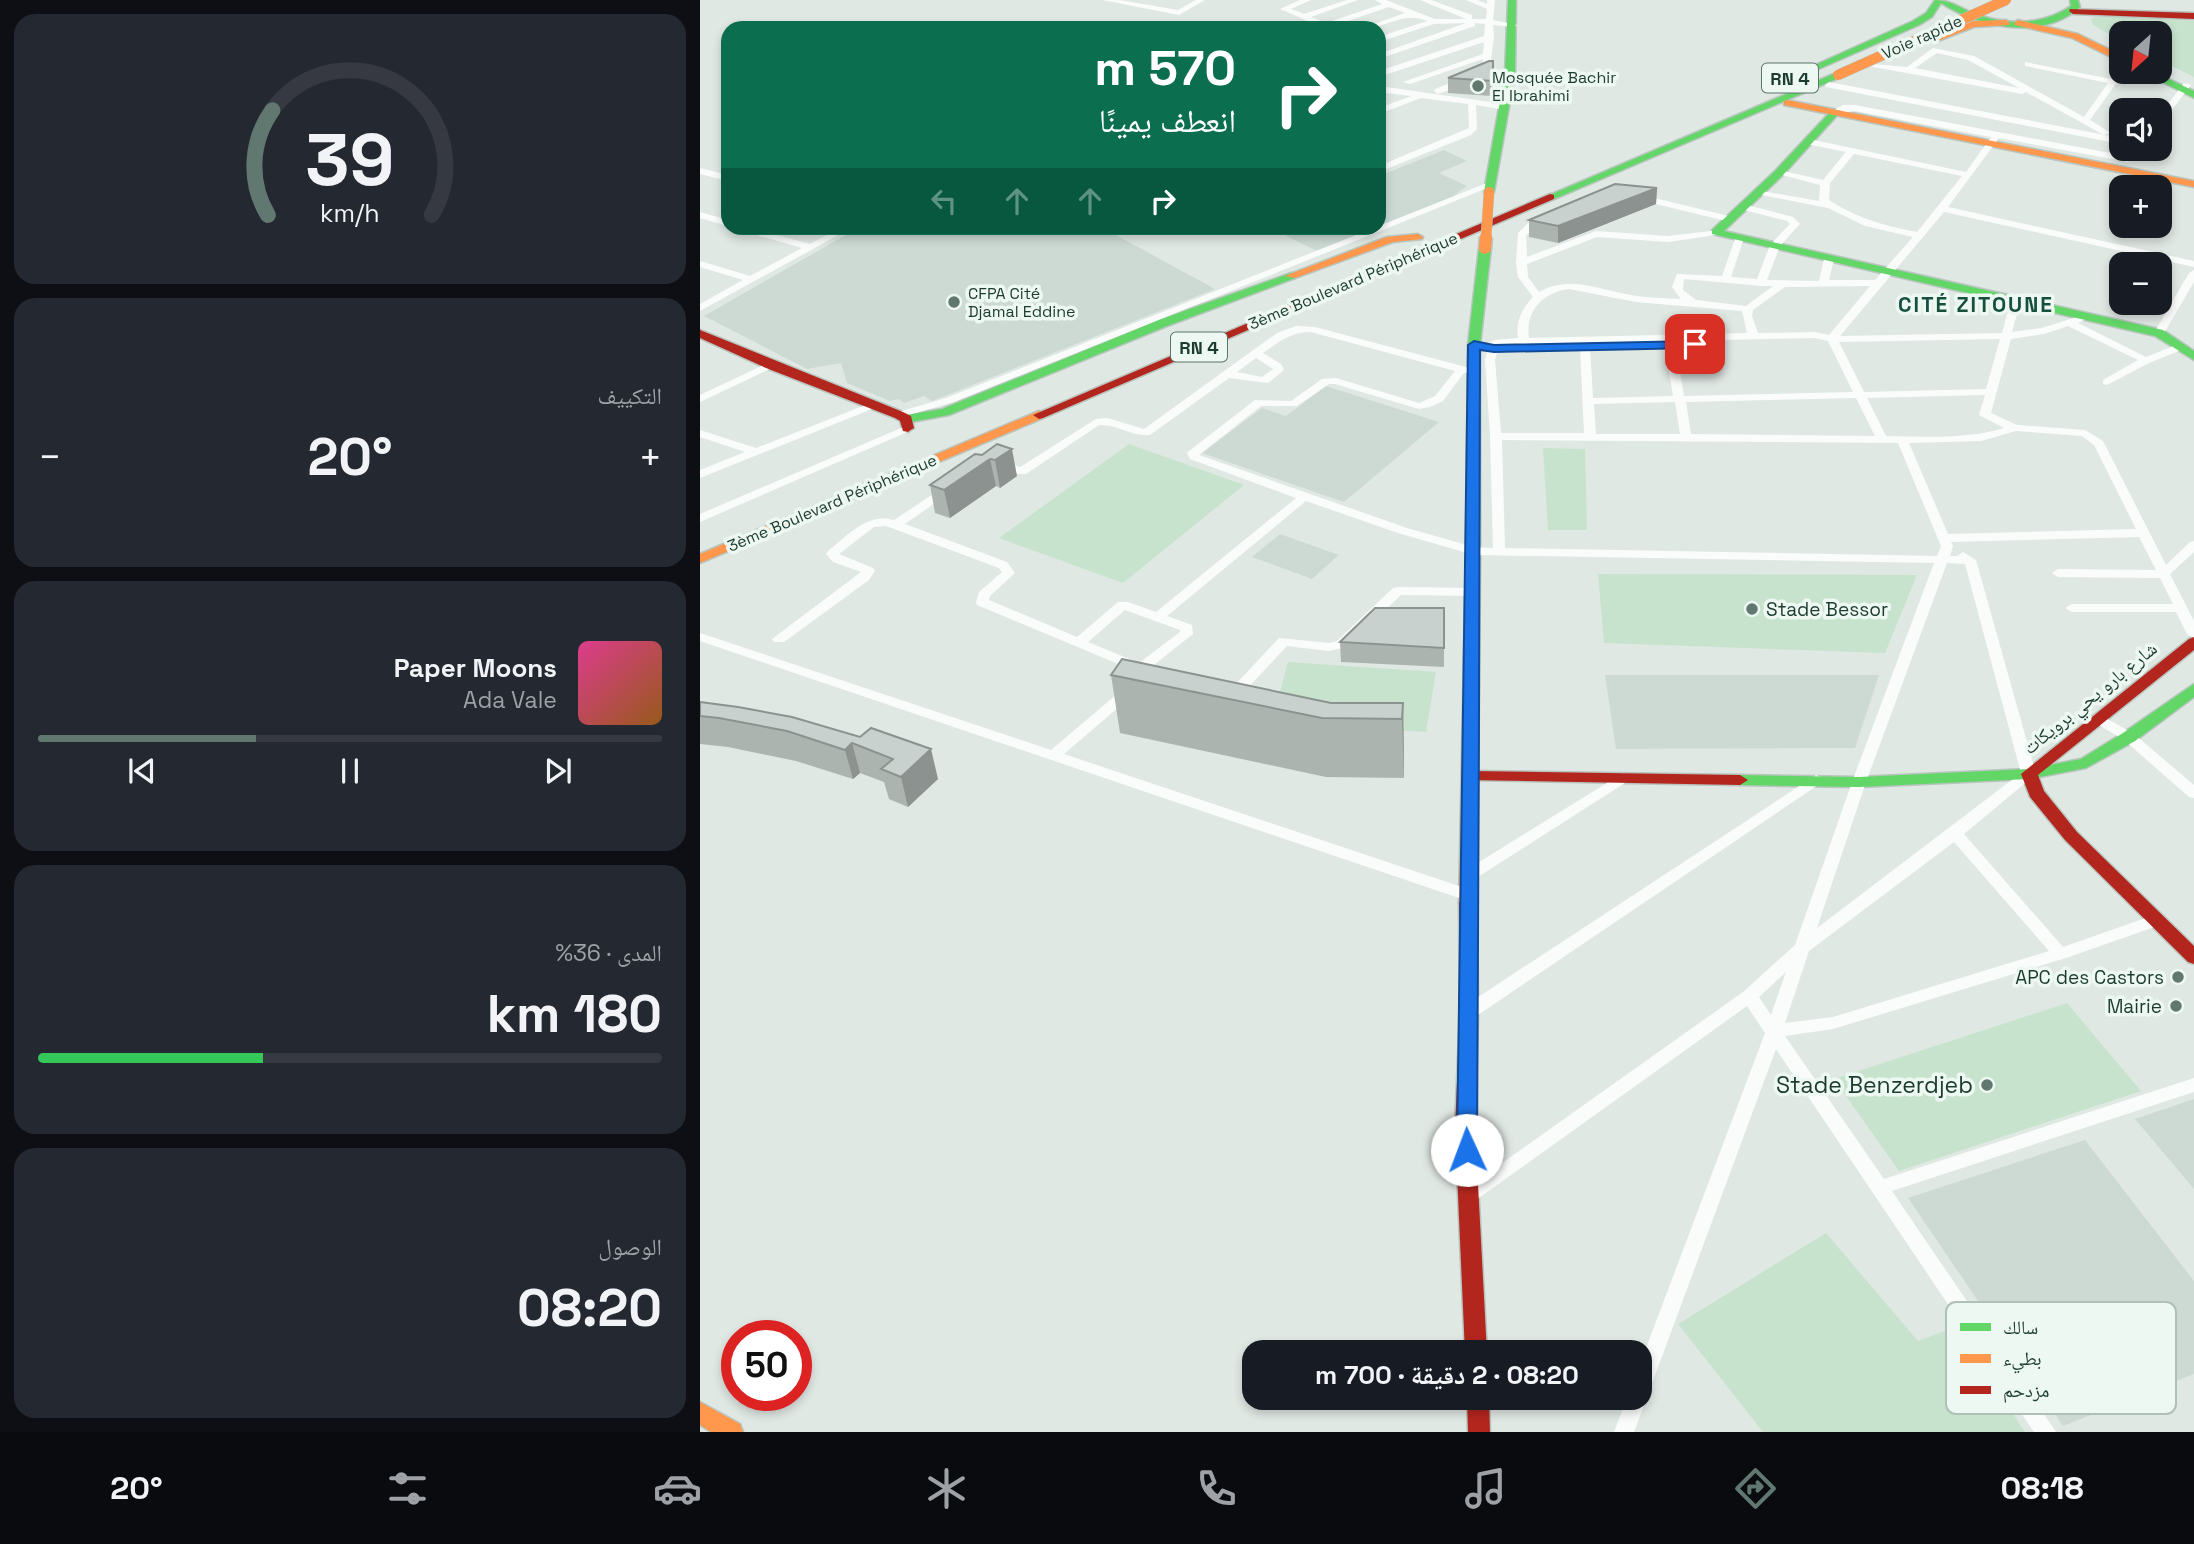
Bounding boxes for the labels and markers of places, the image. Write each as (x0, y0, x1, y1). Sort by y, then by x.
place label: Mosquée Bachir El Ibrahimi (1492, 67, 1616, 106)
marker: Mosquée Bachir El Ibrahimi (1470, 78, 1486, 94)
place label: CFPA Cité Djamal Eddine (968, 283, 1076, 322)
marker: CFPA Cité Djamal Eddine (946, 294, 962, 310)
pin (1665, 314, 1725, 374)
place label: Stade Bessor (1766, 597, 1888, 622)
marker: Stade Bessor (1744, 601, 1760, 617)
place label: APC des Castors (2015, 965, 2164, 990)
marker: APC des Castors (2170, 969, 2186, 985)
place label: Mairie (2107, 994, 2162, 1019)
marker: Mairie (2168, 998, 2184, 1014)
place label: Stade Benzerdjeb (1776, 1070, 1973, 1100)
marker: Stade Benzerdjeb (1979, 1077, 1995, 1093)

